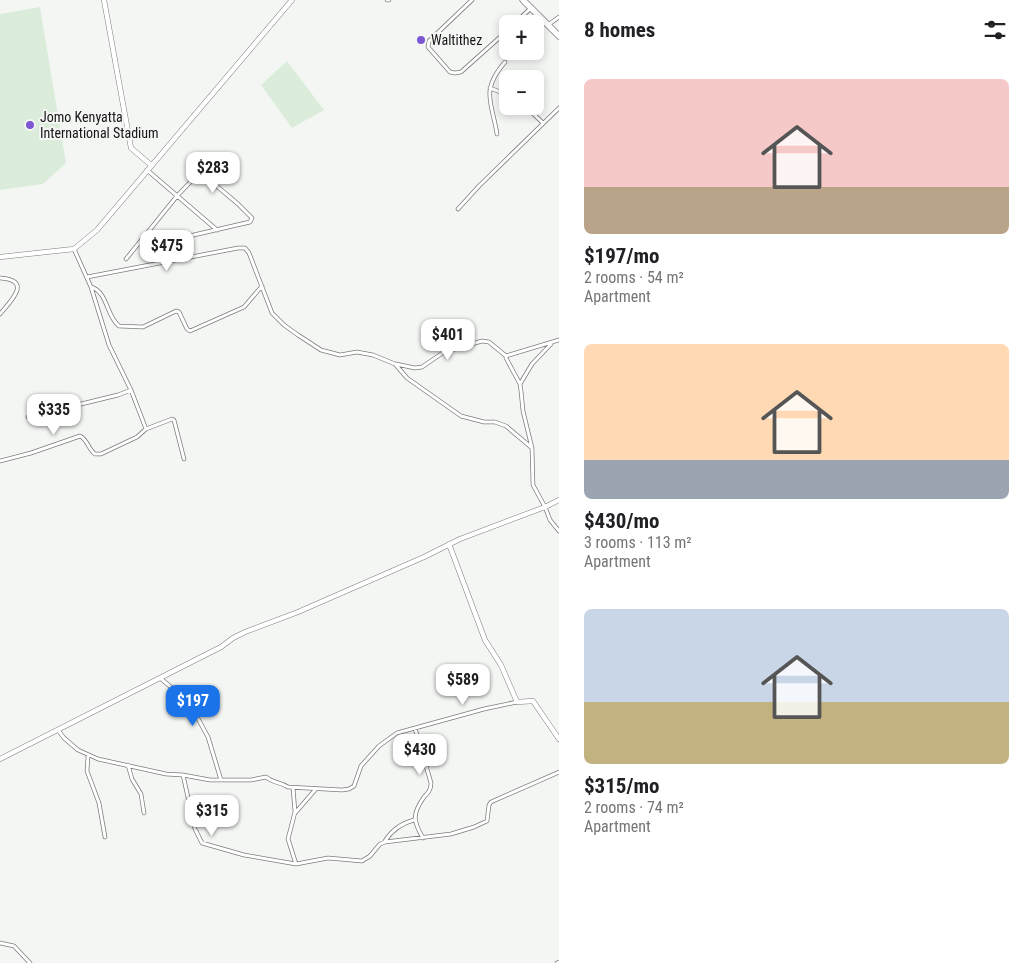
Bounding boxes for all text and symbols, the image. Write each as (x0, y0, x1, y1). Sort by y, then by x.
map controls (499, 15, 544, 115)
button: + (499, 15, 544, 60)
icon: filters (981, 16, 1009, 44)
text: 8 homes (584, 18, 655, 42)
place label: Waltithez (431, 32, 482, 48)
marker: Waltithez (415, 34, 427, 46)
button: − (499, 70, 544, 115)
place label: Jomo Kenyatta International Stadium (40, 109, 159, 141)
icon: home (752, 112, 842, 202)
marker: Jomo Kenyatta International Stadium (24, 119, 36, 131)
pin: $283 (183, 152, 243, 194)
text: $283 (197, 158, 229, 177)
pin: $475 (137, 230, 197, 272)
text: $475 (151, 236, 183, 255)
text: $197/mo (584, 244, 659, 268)
text: 2 rooms · 54 m² (584, 268, 684, 287)
text: Apartment (584, 287, 651, 306)
pin: $401 (418, 318, 478, 361)
text: $401 (432, 325, 464, 344)
icon: home (752, 377, 842, 467)
pin: $335 (24, 394, 84, 436)
text: $335 (38, 400, 70, 419)
text: $430/mo (584, 509, 659, 533)
text: 3 rooms · 113 m² (584, 533, 692, 552)
text: Apartment (584, 552, 651, 571)
icon: home (752, 642, 842, 732)
pin: $589 (433, 664, 493, 706)
text: $589 (447, 670, 479, 689)
pin: $197 (163, 684, 223, 727)
text: $197 (177, 691, 209, 710)
pin: $430 (390, 734, 450, 776)
text: $430 (404, 740, 436, 759)
text: $315/mo (584, 774, 659, 798)
pin: $315 (182, 794, 242, 837)
text: 2 rooms · 74 m² (584, 798, 684, 817)
text: $315 (196, 801, 228, 820)
text: Apartment (584, 817, 651, 836)

